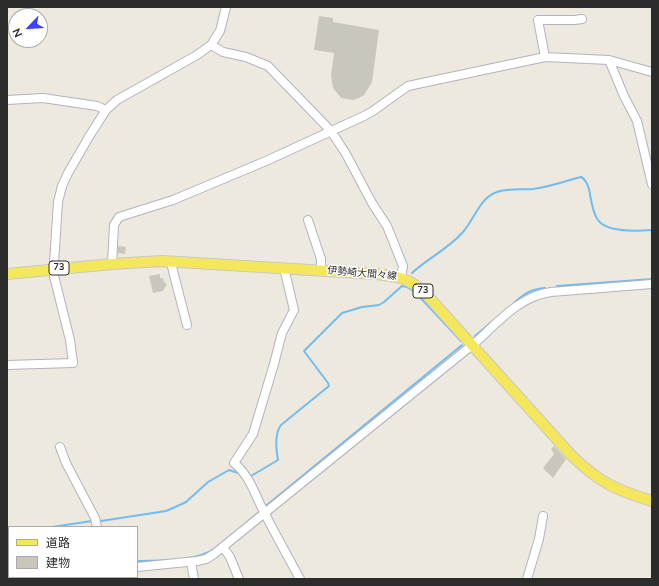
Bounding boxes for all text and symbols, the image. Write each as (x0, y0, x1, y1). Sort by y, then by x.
north arrow (8, 8, 48, 48)
text: N (9, 26, 26, 40)
road number: 73 (49, 261, 69, 275)
street label: 伊勢崎大間々線 (327, 265, 397, 283)
road number: 73 (413, 284, 433, 298)
legend (8, 526, 138, 578)
text: 道路 (46, 535, 70, 551)
text: 建物 (46, 555, 70, 571)

